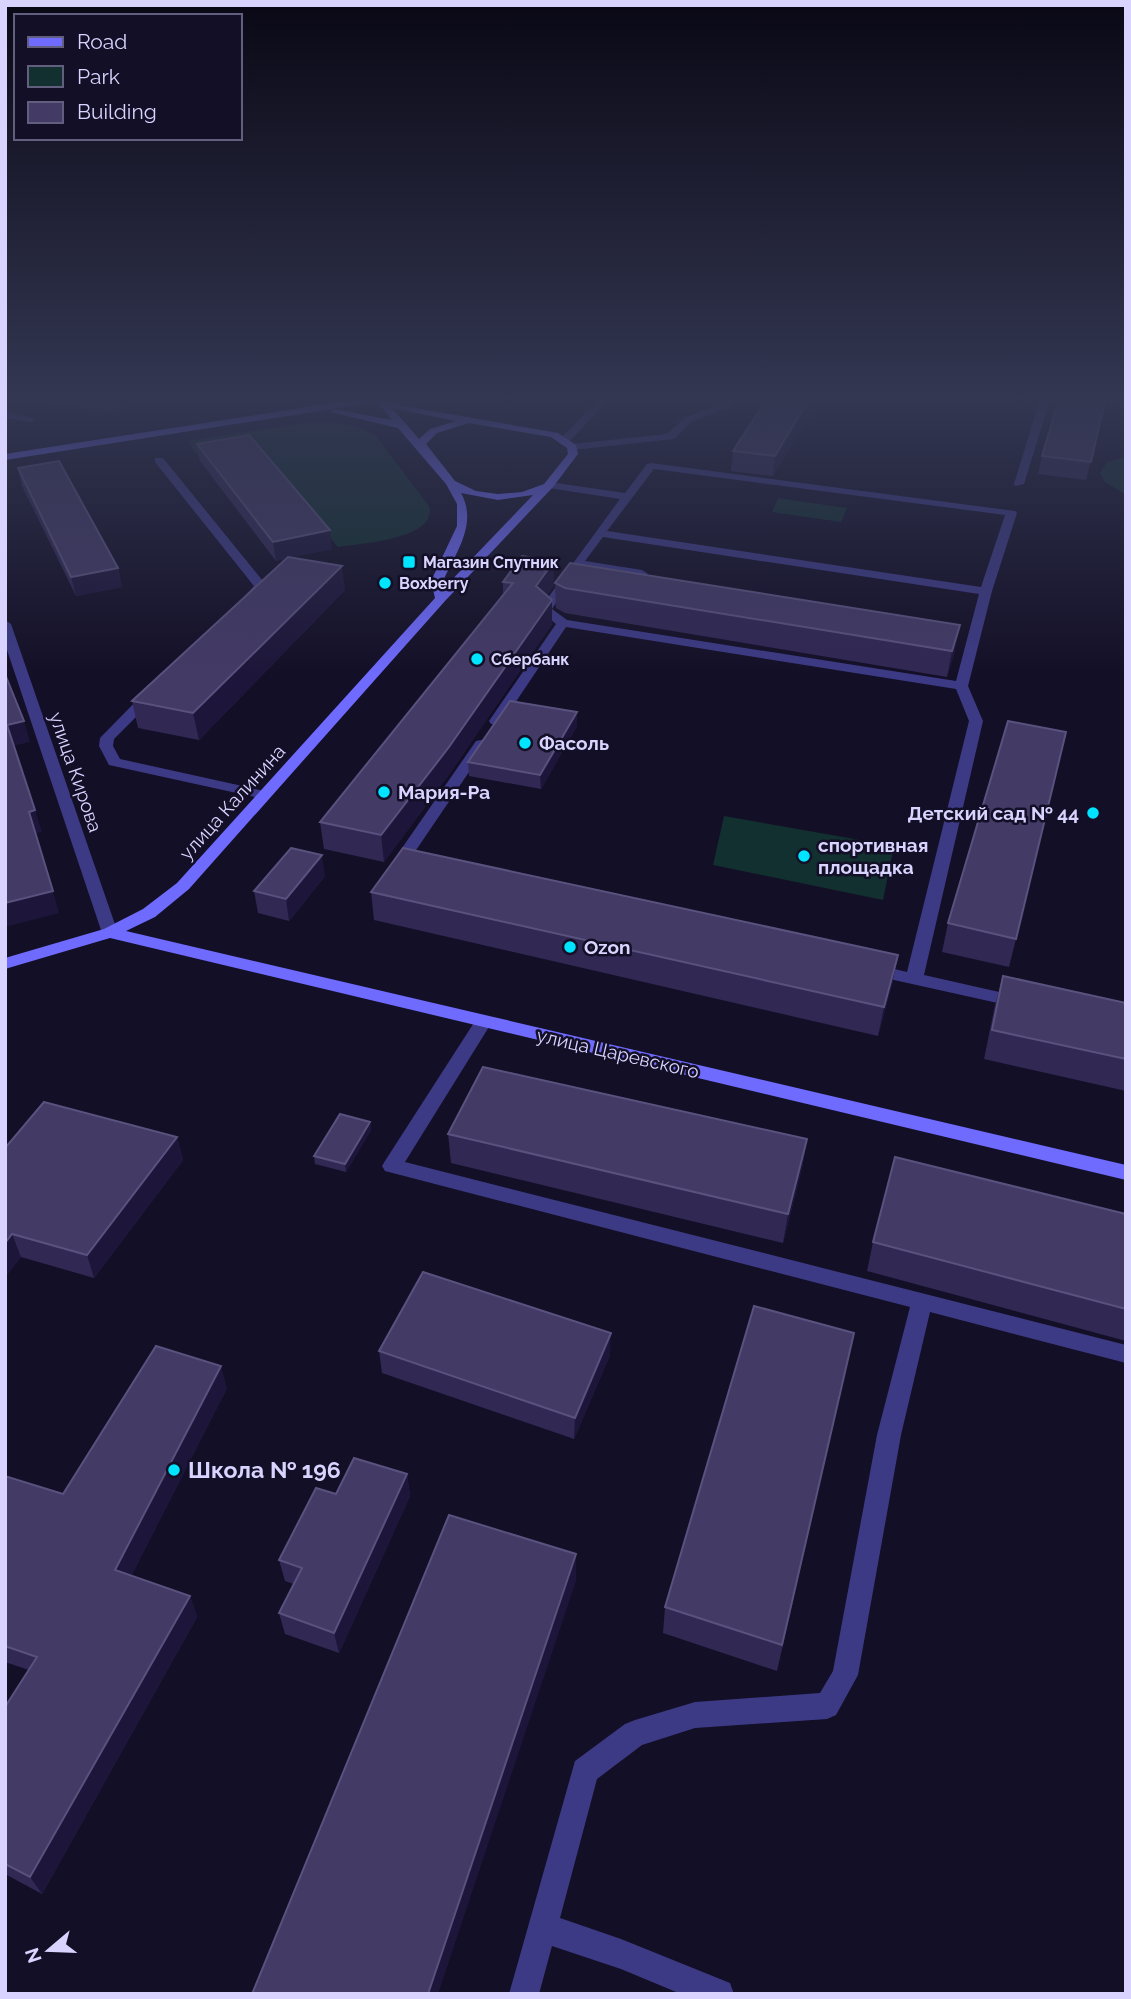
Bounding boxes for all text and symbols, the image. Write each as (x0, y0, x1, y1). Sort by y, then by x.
legend (14, 14, 242, 140)
text: Road (77, 29, 127, 54)
text: Park (77, 64, 120, 89)
text: Building (77, 99, 157, 124)
place label: Магазин Спутник (423, 553, 559, 572)
marker: Магазин Спутник (401, 554, 417, 570)
place label: Boxberry (399, 574, 469, 593)
marker: Boxberry (377, 575, 393, 591)
place label: Сбербанк (491, 650, 569, 669)
marker: Сбербанк (469, 651, 485, 667)
street label: улица Кирова (45, 709, 107, 835)
place label: Фасоль (539, 732, 609, 754)
marker: Фасоль (517, 735, 533, 751)
street label: улица Калинина (175, 740, 289, 864)
place label: Мария-Ра (398, 781, 490, 803)
marker: Мария-Ра (376, 784, 392, 800)
place label: Детский сад № 44 (907, 802, 1079, 824)
marker: Детский сад № 44 (1085, 805, 1101, 821)
place label: спортивная площадка (818, 834, 928, 878)
marker: спортивная площадка (796, 848, 812, 864)
place label: Ozon (584, 936, 631, 958)
marker: Ozon (562, 939, 578, 955)
street label: улица Царевского (535, 1024, 701, 1082)
place label: Школа № 196 (188, 1456, 341, 1483)
marker: Школа № 196 (166, 1462, 182, 1478)
north arrow (14, 1915, 84, 1985)
text: N (20, 1945, 46, 1966)

